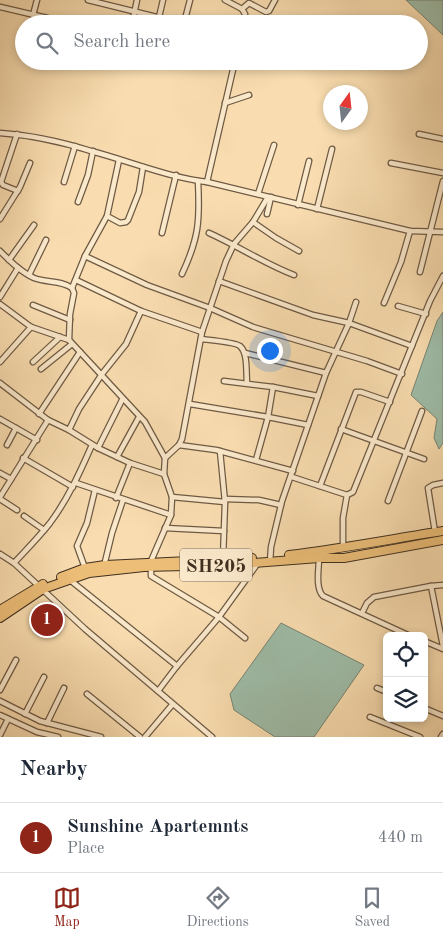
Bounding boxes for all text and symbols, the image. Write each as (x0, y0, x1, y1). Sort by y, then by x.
search box (15, 15, 428, 70)
icon: search (33, 29, 61, 57)
text: Search here (73, 33, 170, 52)
north arrow (323, 85, 368, 130)
your location (257, 338, 283, 364)
road number: SH205 (180, 548, 252, 582)
pin: 1 (31, 601, 63, 639)
map controls (383, 632, 428, 722)
button: locate (383, 632, 428, 677)
button: layers (383, 677, 428, 722)
text: Nearby (20, 759, 88, 780)
text: Sunshine Apartemnts (67, 818, 248, 837)
text: 1 (31, 830, 41, 846)
text: 440 m (378, 830, 423, 846)
text: Place (67, 841, 104, 857)
tab: Map (53, 884, 81, 931)
tab: Directions (187, 884, 249, 931)
tab: Saved (354, 884, 390, 931)

